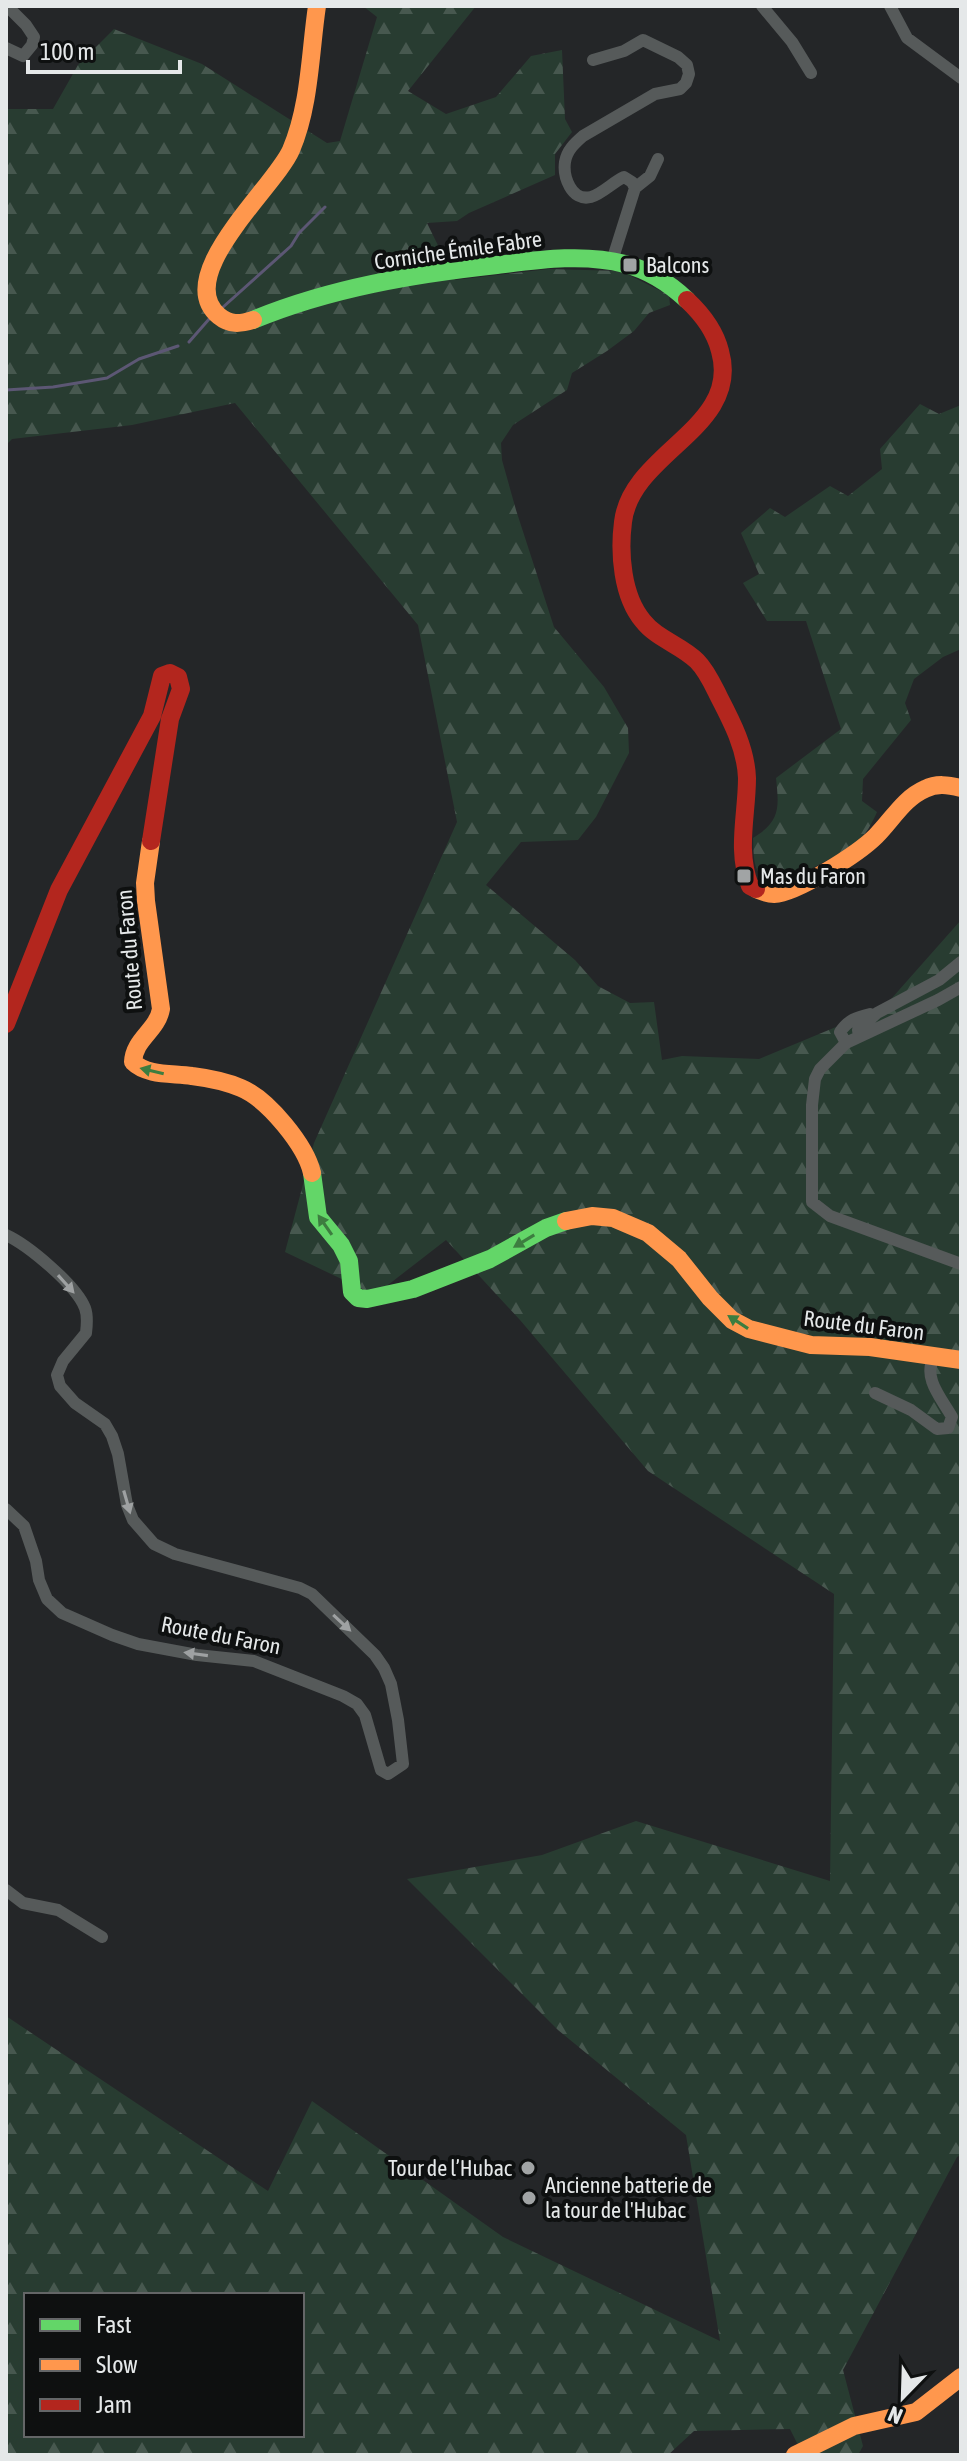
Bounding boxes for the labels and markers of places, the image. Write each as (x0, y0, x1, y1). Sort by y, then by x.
place label: Balcons (646, 252, 709, 278)
marker: Balcons (621, 256, 639, 274)
place label: Mas du Faron (760, 863, 866, 889)
marker: Mas du Faron (735, 867, 753, 885)
place label: Tour de l’Hubac (388, 2155, 513, 2181)
marker: Tour de l’Hubac (519, 2159, 537, 2177)
place label: Ancienne batterie de la tour de l'Hubac (545, 2172, 712, 2223)
marker: Ancienne batterie de la tour de l'Hubac (520, 2189, 538, 2207)

